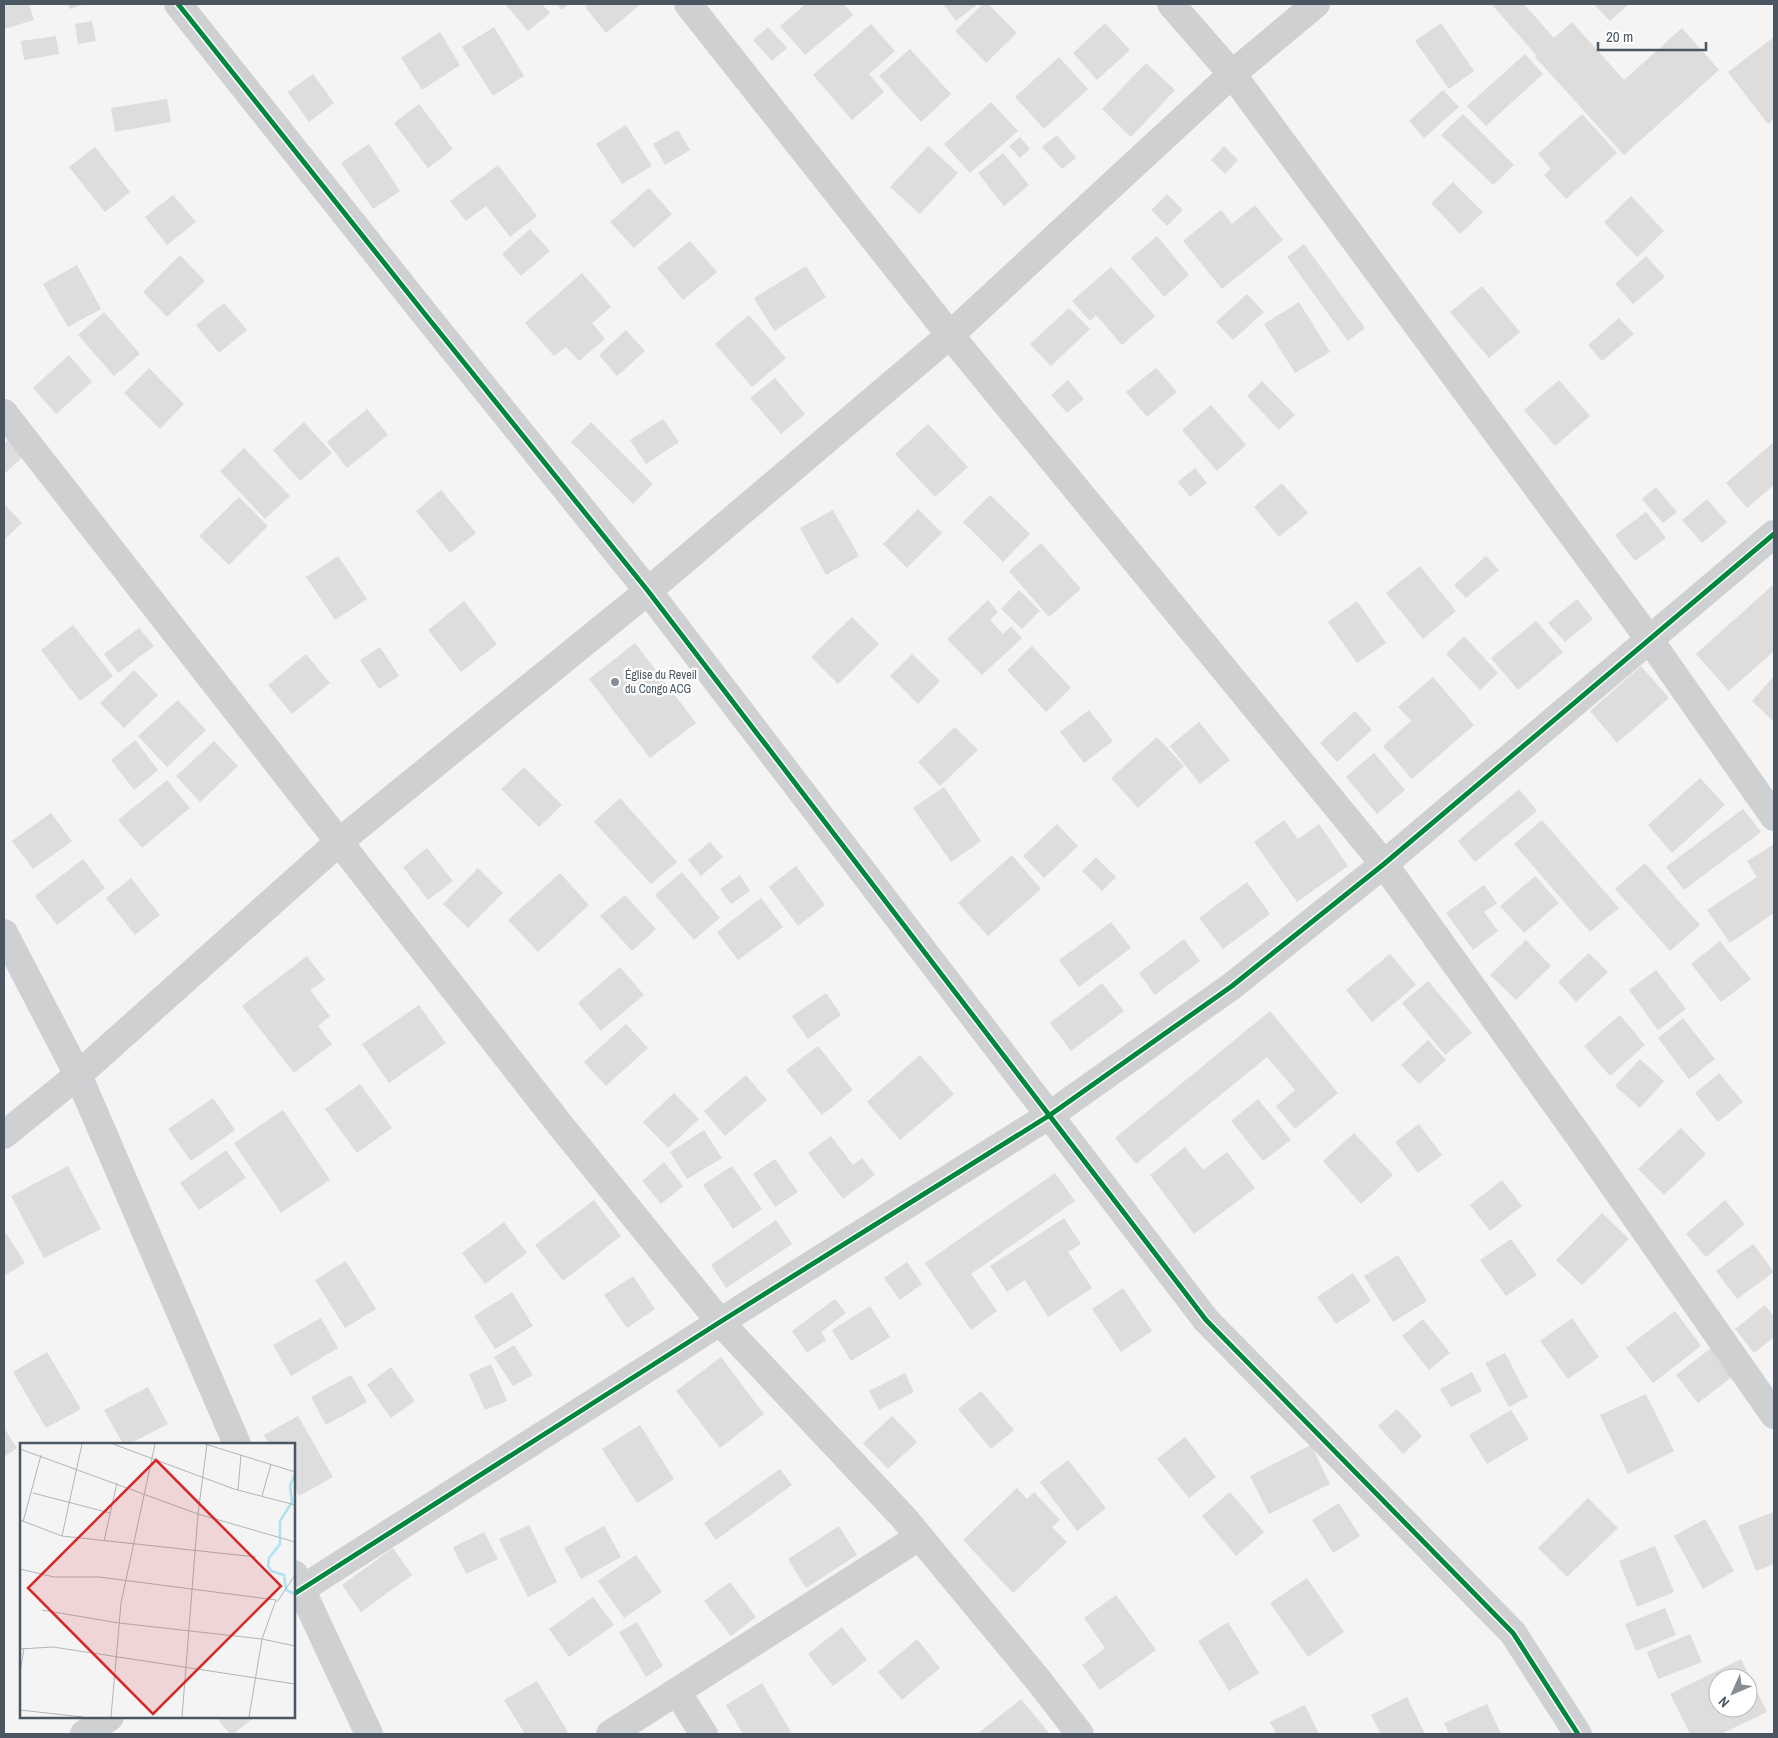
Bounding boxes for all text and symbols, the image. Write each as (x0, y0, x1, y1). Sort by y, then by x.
scale bar (1598, 20, 1706, 52)
text: 20 m (1606, 26, 1633, 47)
place label: Église du Reveil du Congo ACG (625, 667, 697, 697)
marker: Église du Reveil du Congo ACG (609, 676, 621, 688)
inset map (20, 1443, 295, 1718)
north arrow (1708, 1668, 1758, 1718)
text: N (1715, 1693, 1733, 1711)

